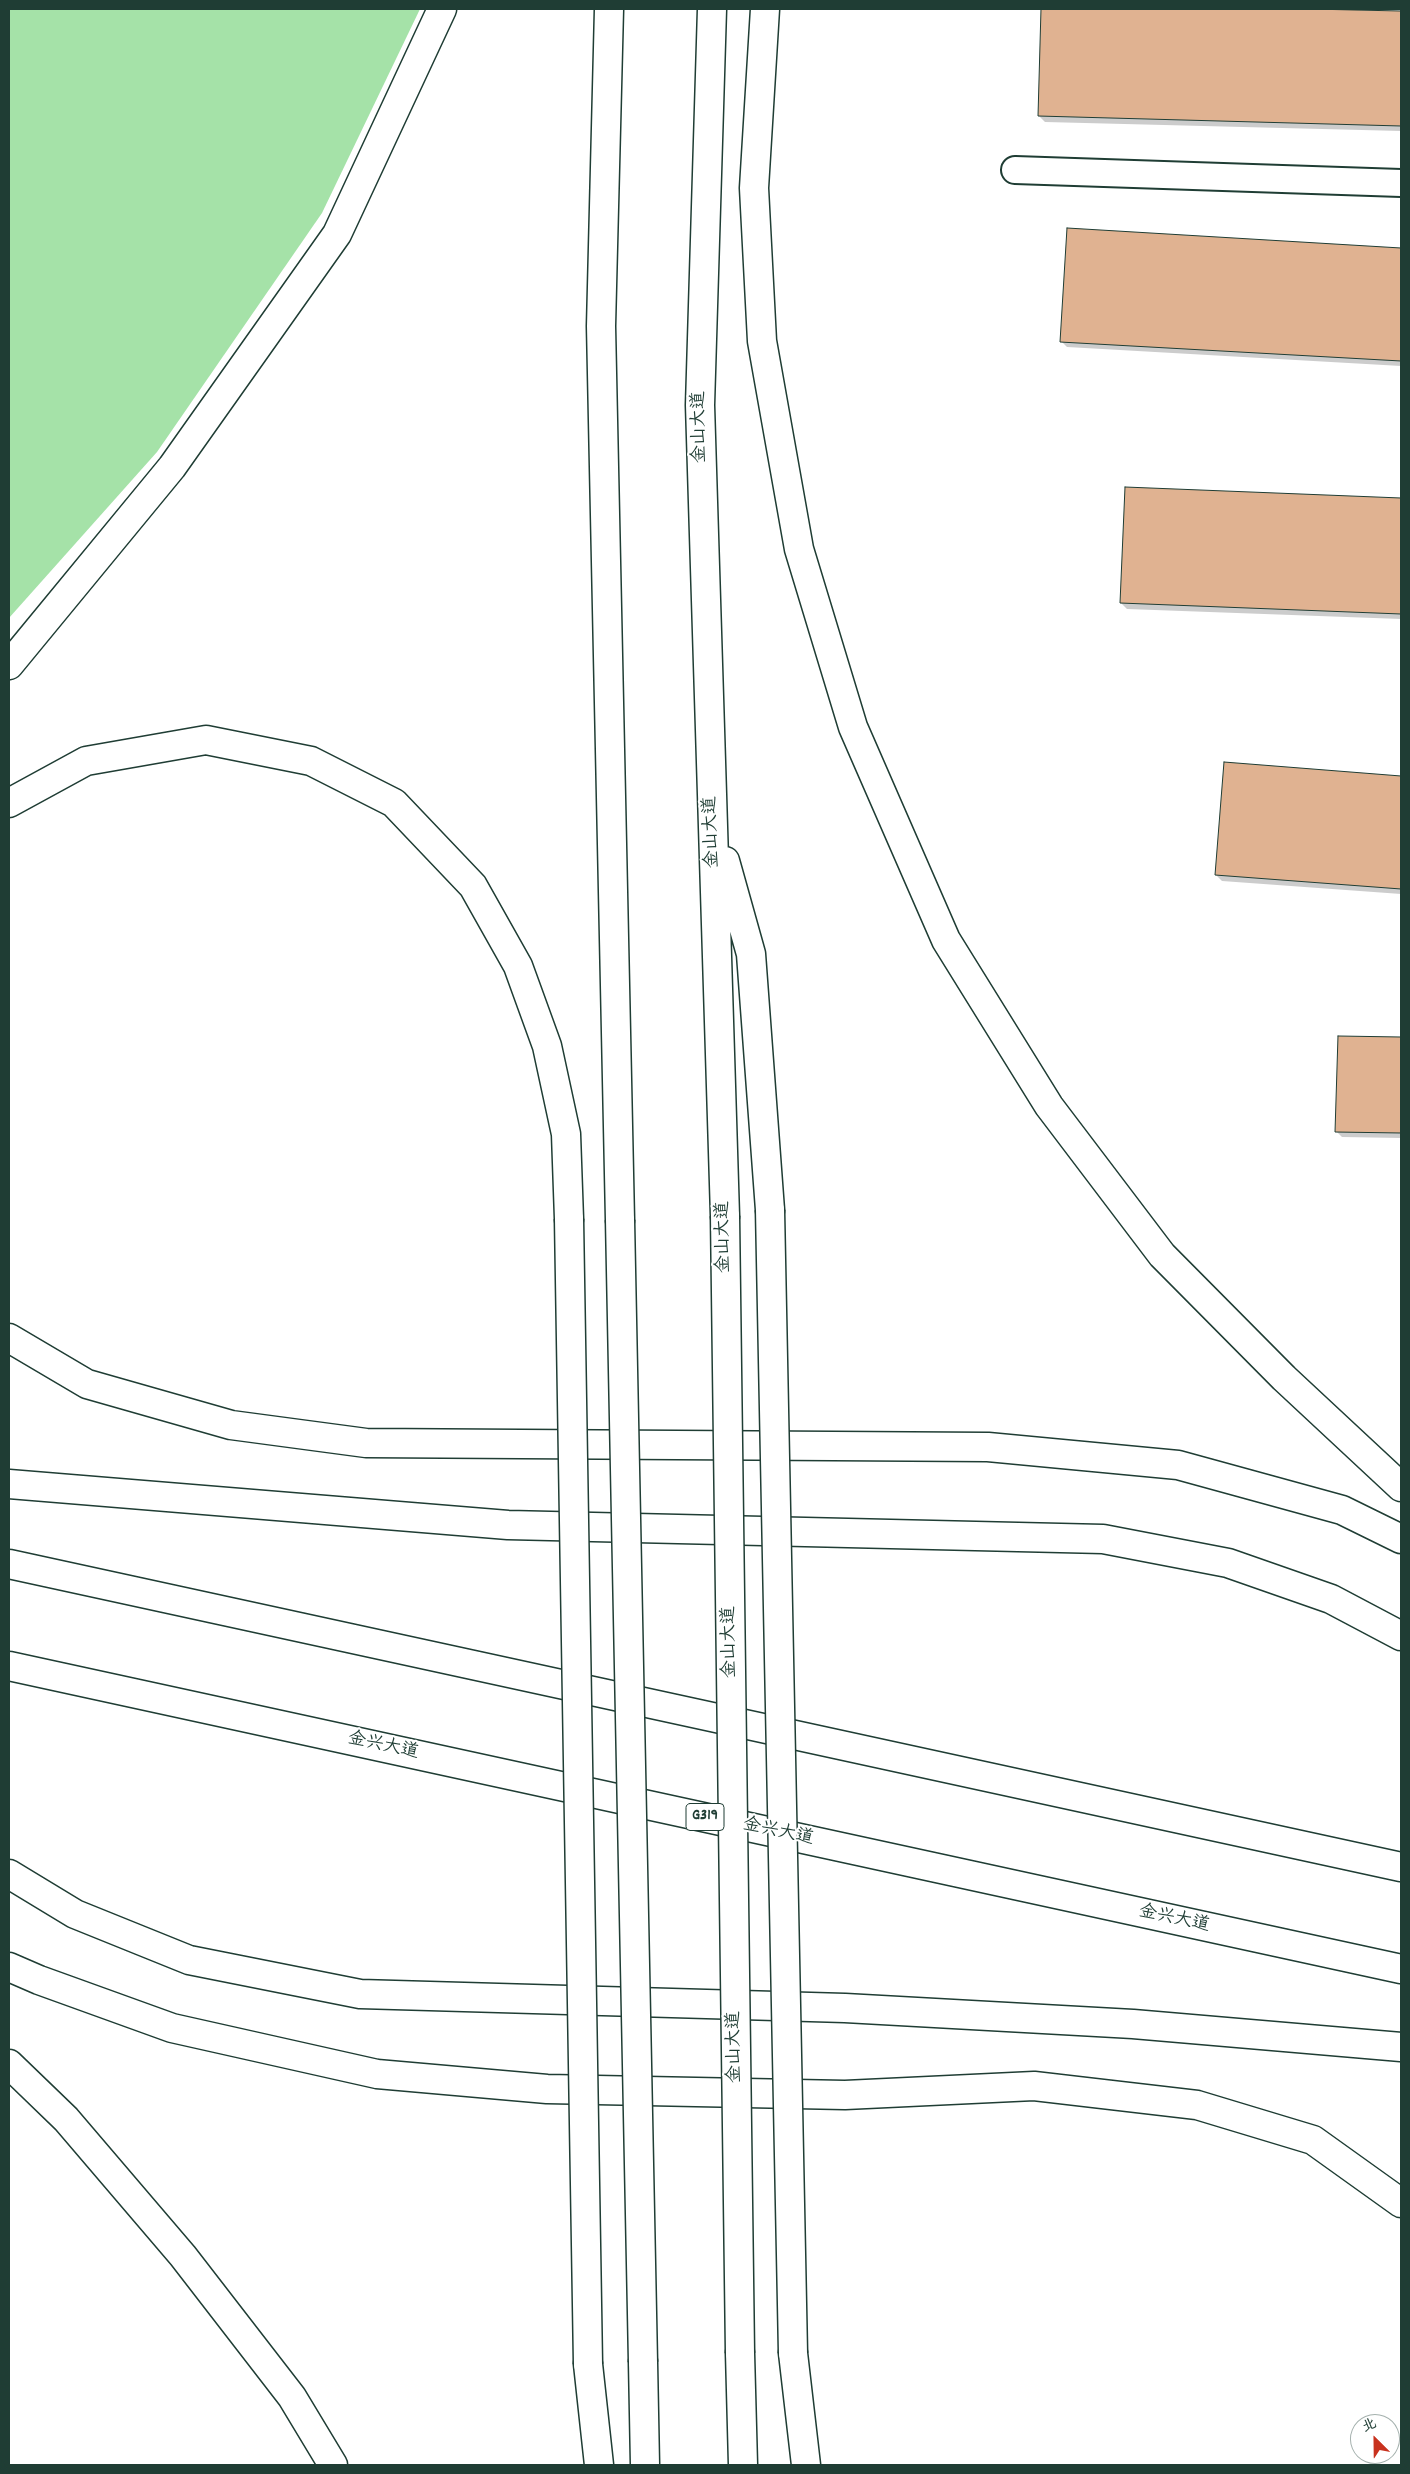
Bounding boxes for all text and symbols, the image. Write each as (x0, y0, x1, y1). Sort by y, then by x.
street label: 金山大道 (690, 391, 712, 463)
street label: 金山大道 (701, 796, 725, 868)
street label: 金山大道 (714, 1201, 736, 1273)
street label: 金山大道 (720, 1606, 742, 1678)
street label: 金兴大道 (346, 1729, 420, 1765)
road number: G319 (686, 1804, 724, 1830)
street label: 金兴大道 (741, 1815, 815, 1851)
street label: 金兴大道 (1137, 1902, 1211, 1938)
street label: 金山大道 (725, 2011, 747, 2083)
north arrow (1350, 2414, 1400, 2464)
text: 北 (1359, 2414, 1380, 2438)

